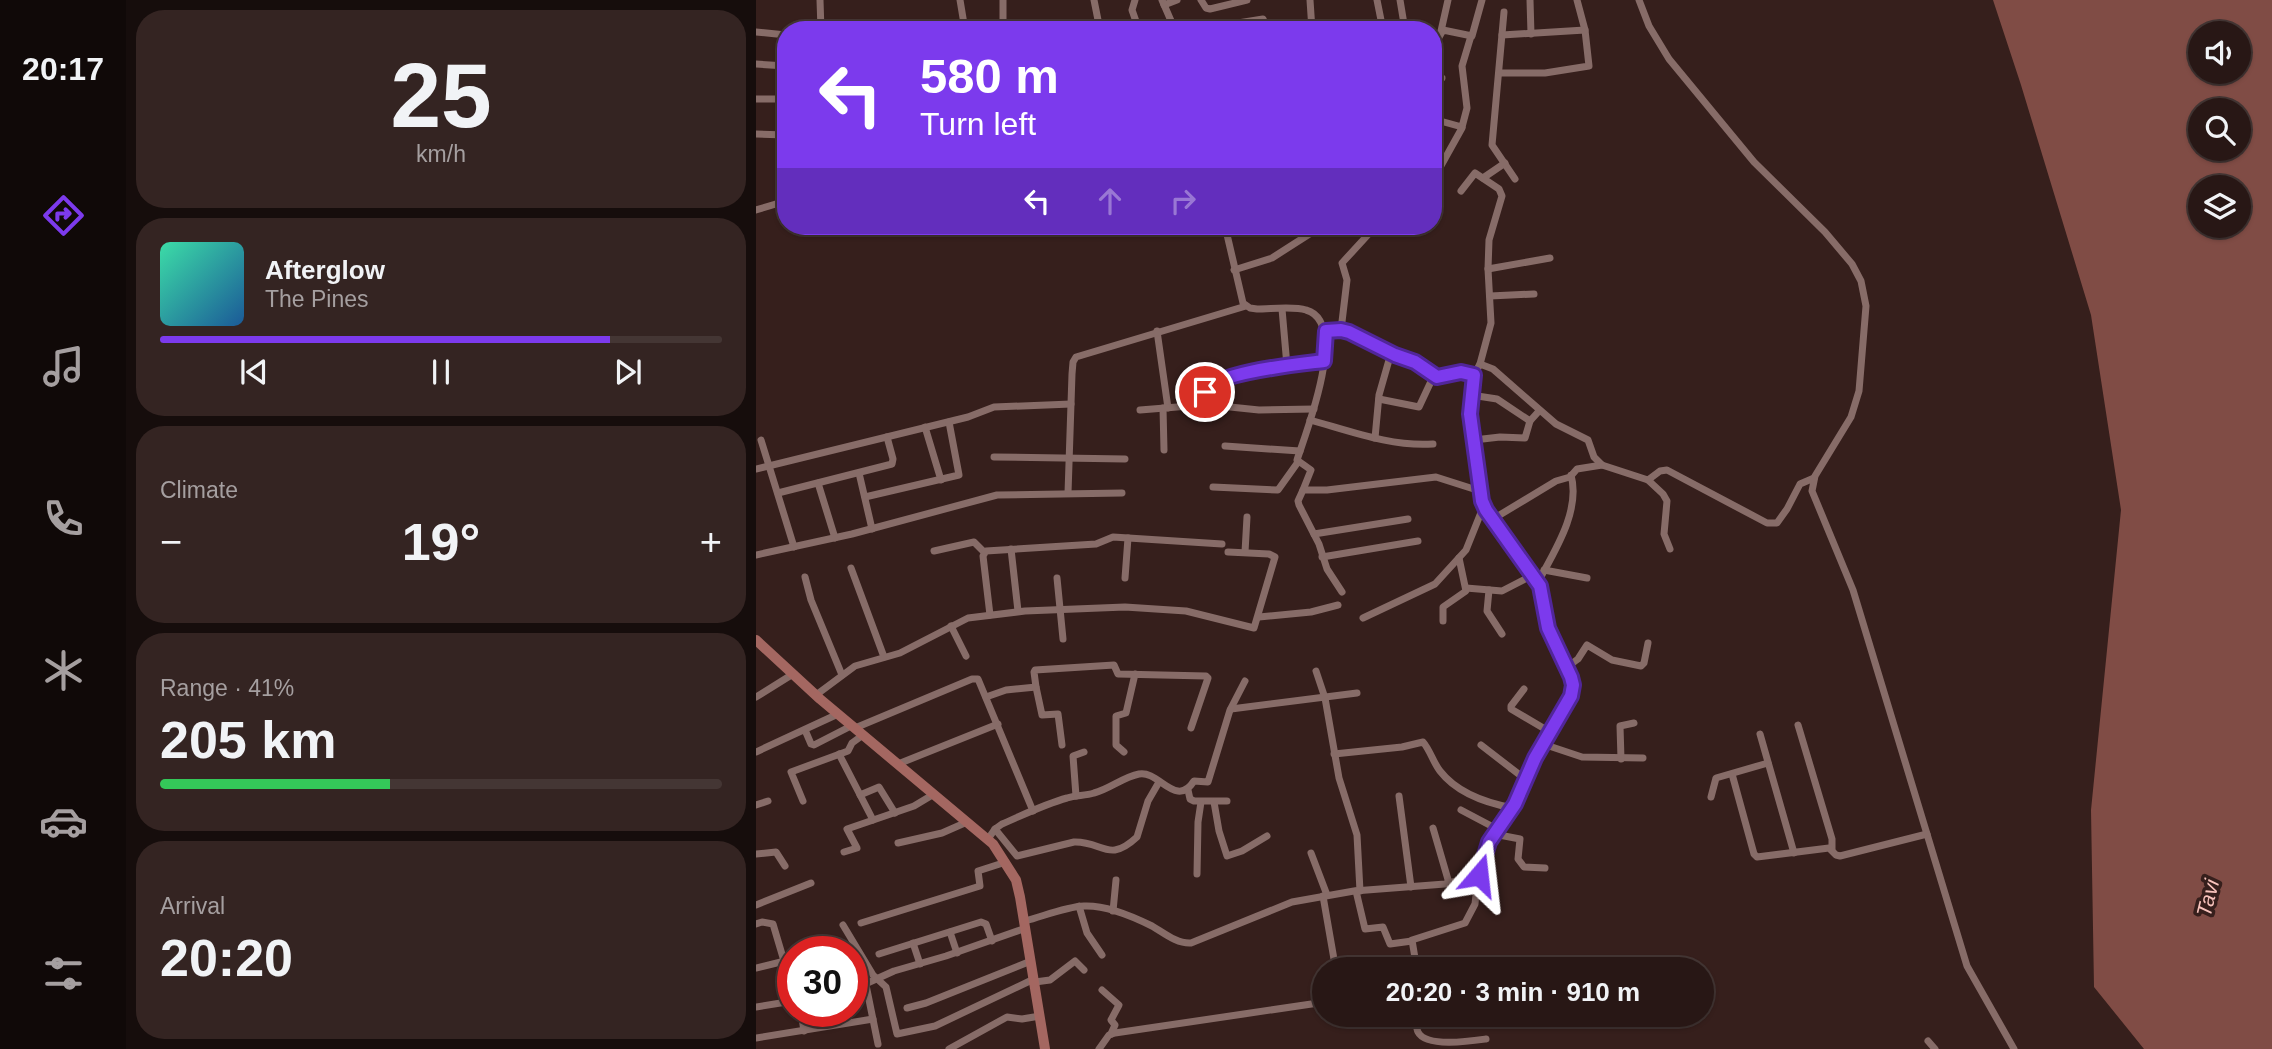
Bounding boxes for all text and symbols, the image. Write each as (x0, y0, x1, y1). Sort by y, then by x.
map controls (2188, 21, 2251, 238)
button: sound (2188, 21, 2251, 84)
text: 25 (390, 45, 492, 146)
icon: left (805, 49, 896, 140)
text: 580 m (920, 49, 1059, 103)
text: 20:17 (22, 51, 104, 87)
button: search (2188, 98, 2251, 161)
text: Turn left (920, 106, 1036, 142)
text: km/h (416, 141, 466, 167)
button: layers (2188, 175, 2251, 238)
icon: left (1018, 182, 1056, 220)
icon: ahead (1091, 182, 1129, 220)
icon: right (1164, 182, 1202, 220)
icon: directions (39, 191, 88, 240)
text: Afterglow (265, 255, 385, 285)
text: The Pines (265, 286, 369, 312)
icon: music (39, 342, 88, 391)
icon: previous (235, 353, 273, 391)
icon: pause (422, 353, 460, 391)
icon: next (609, 353, 647, 391)
pin (1175, 362, 1235, 422)
icon: arrive (1186, 373, 1224, 411)
text: Climate (160, 477, 238, 503)
icon: phone (39, 494, 88, 543)
text: 19° (402, 513, 480, 571)
text: − (160, 521, 182, 563)
text: + (700, 521, 722, 563)
icon: climate (39, 646, 88, 695)
text: Range · 41% (160, 675, 294, 701)
text: 205 km (160, 711, 336, 769)
icon: car (39, 797, 88, 846)
position arrow (1442, 838, 1516, 912)
water label: Tavi (2192, 875, 2224, 919)
text: Arrival (160, 893, 225, 919)
text: 20:20 (160, 929, 293, 987)
speed limit sign: 30 (777, 936, 868, 1027)
icon: filters (39, 949, 88, 998)
text: 20:20 · 3 min · 910 m (1386, 977, 1640, 1007)

